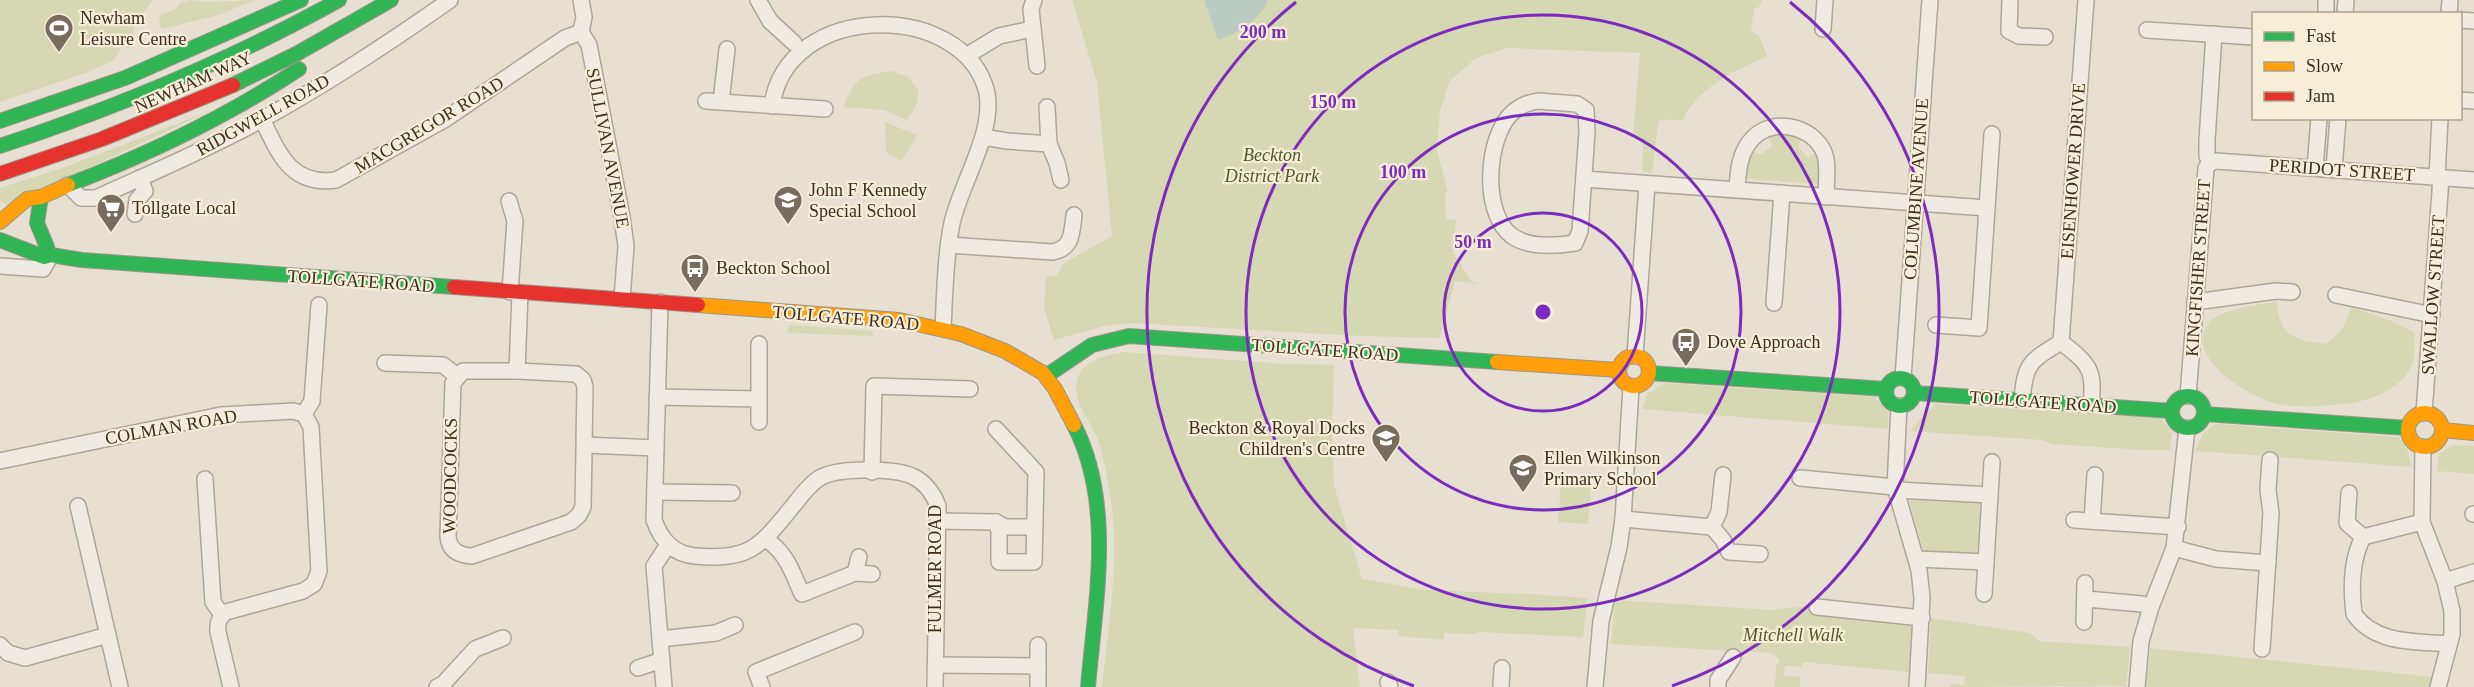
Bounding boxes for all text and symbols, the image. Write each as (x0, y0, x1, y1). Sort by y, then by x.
place label: Newham Leisure Centre (80, 8, 186, 49)
sports icon: Newham Leisure Centre (43, 12, 75, 54)
legend (2252, 12, 2462, 120)
text: 200 m (1240, 22, 1286, 42)
text: Fast (2306, 26, 2336, 46)
street label: NEWHAM WAY (131, 47, 255, 117)
text: Slow (2306, 56, 2343, 76)
street label: SULLIVAN AVENUE (583, 66, 633, 230)
street label: RIDGWELL ROAD (193, 70, 333, 160)
street label: MACGREGOR ROAD (351, 73, 507, 177)
street label: EISENHOWER DRIVE (2057, 82, 2089, 260)
text: Jam (2306, 86, 2335, 106)
text: 150 m (1310, 92, 1356, 112)
street label: COLUMBINE AVENUE (1900, 97, 1932, 281)
park label: Beckton District Park (1224, 145, 1320, 186)
street label: PERIDOT STREET (2268, 155, 2416, 185)
text: 100 m (1380, 162, 1426, 182)
street label: KINGFISHER STREET (2182, 179, 2214, 357)
place label: John F Kennedy Special School (809, 180, 927, 221)
school or university icon: John F Kennedy Special School (772, 184, 804, 226)
supermarket icon: Tollgate Local (95, 192, 127, 234)
place label: Tollgate Local (132, 198, 236, 218)
street label: SWALLOW STREET (2417, 214, 2449, 376)
text: 50 m (1454, 232, 1492, 252)
bus stop icon: Beckton School (679, 252, 711, 294)
place label: Beckton School (716, 258, 831, 278)
street label: TOLLGATE ROAD (287, 266, 435, 296)
street label: TOLLGATE ROAD (772, 302, 920, 334)
centre of rings (1533, 302, 1553, 322)
bus stop icon: Dove Approach (1670, 326, 1702, 368)
place label: Dove Approach (1707, 332, 1820, 352)
street label: TOLLGATE ROAD (1251, 335, 1399, 365)
street label: TOLLGATE ROAD (1969, 387, 2117, 417)
street label: COLMAN ROAD (104, 406, 238, 448)
street label: WOODCOCKS (439, 418, 461, 534)
place label: Beckton & Royal Docks Children's Centre (1189, 418, 1365, 459)
school or university icon: Beckton & Royal Docks Children's Centre (1370, 422, 1402, 464)
place label: Ellen Wilkinson Primary School (1544, 448, 1660, 489)
school or university icon: Ellen Wilkinson Primary School (1507, 452, 1539, 494)
street label: FULMER ROAD (925, 505, 945, 633)
park label: Mitchell Walk (1742, 625, 1844, 645)

